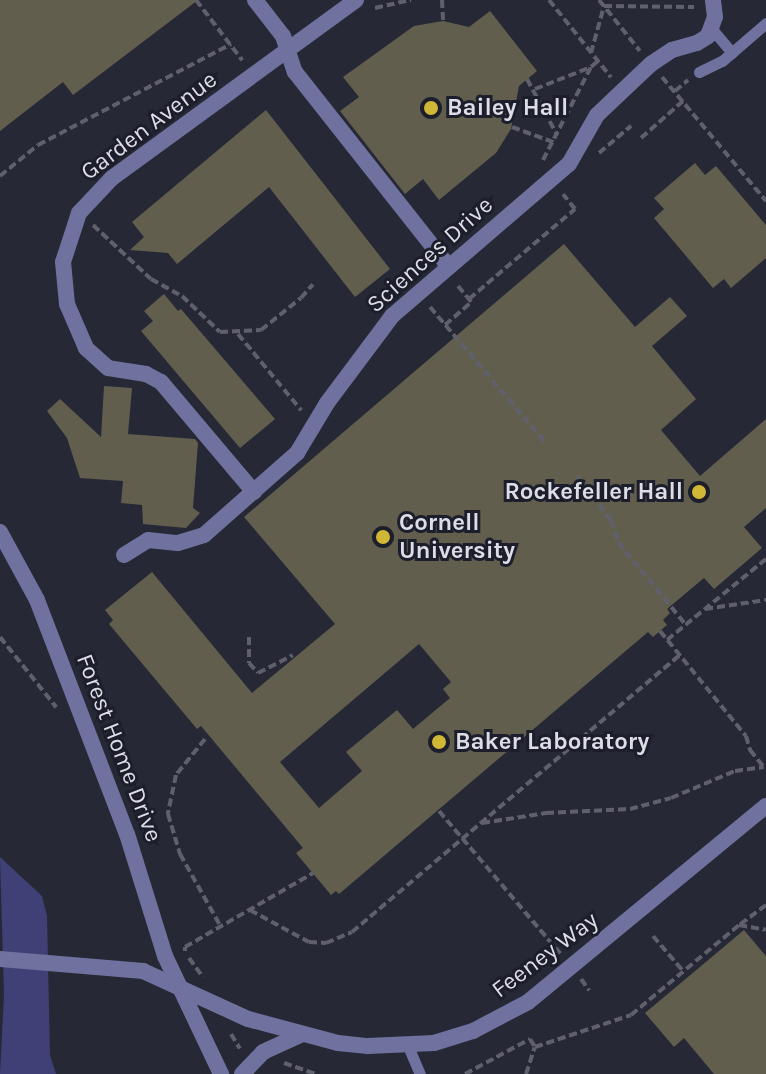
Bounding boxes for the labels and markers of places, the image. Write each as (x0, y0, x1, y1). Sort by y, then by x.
place label: Bailey Hall (447, 94, 568, 122)
marker: Bailey Hall (422, 99, 440, 117)
place label: Rockefeller Hall (504, 478, 683, 506)
marker: Rockefeller Hall (690, 483, 708, 501)
place label: Cornell University (399, 509, 515, 565)
marker: Cornell University (374, 528, 392, 546)
place label: Baker Laboratory (455, 728, 649, 756)
marker: Baker Laboratory (430, 733, 448, 751)

